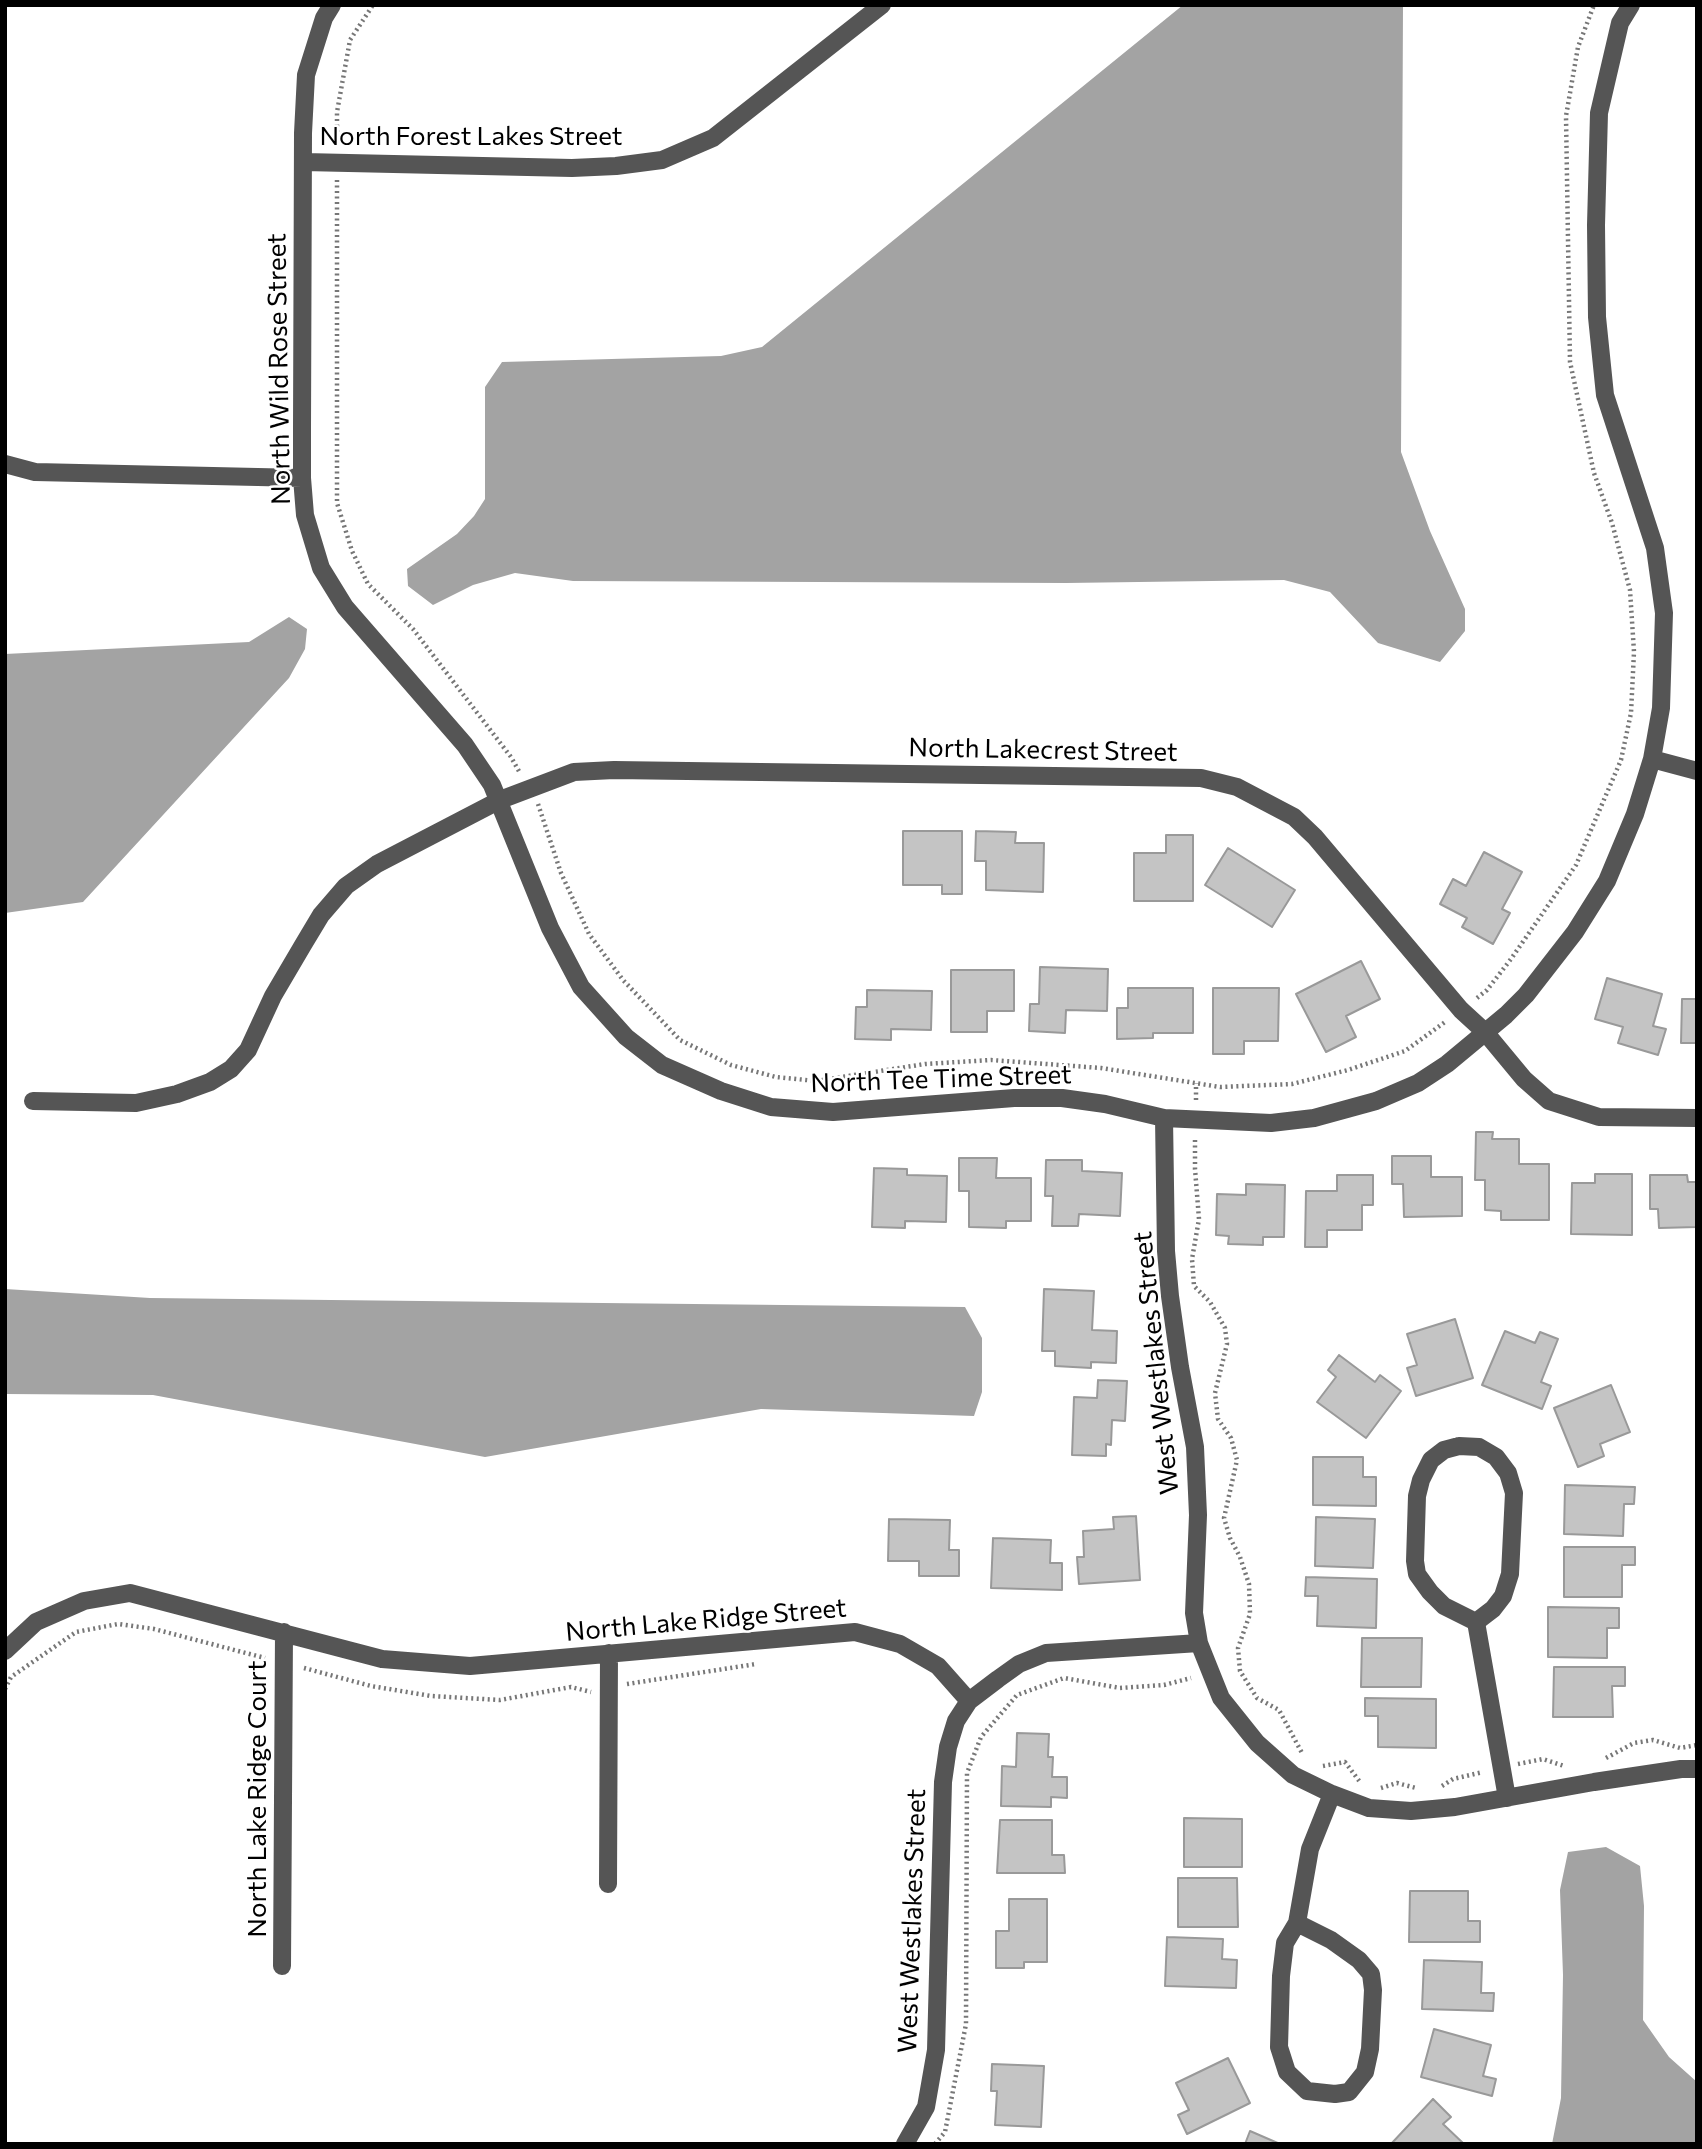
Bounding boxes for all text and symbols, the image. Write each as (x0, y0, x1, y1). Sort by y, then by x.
street label: North Forest Lakes Street (320, 120, 622, 152)
street label: North Wild Rose Street (261, 233, 297, 505)
street label: North Lakecrest Street (908, 732, 1178, 768)
street label: North Tee Time Street (810, 1059, 1072, 1099)
street label: West Westlakes Street (1127, 1230, 1185, 1496)
street label: North Lake Ridge Street (564, 1592, 848, 1648)
street label: North Lake Ridge Court (241, 1660, 273, 1938)
street label: West Westlakes Street (892, 1788, 932, 2054)

